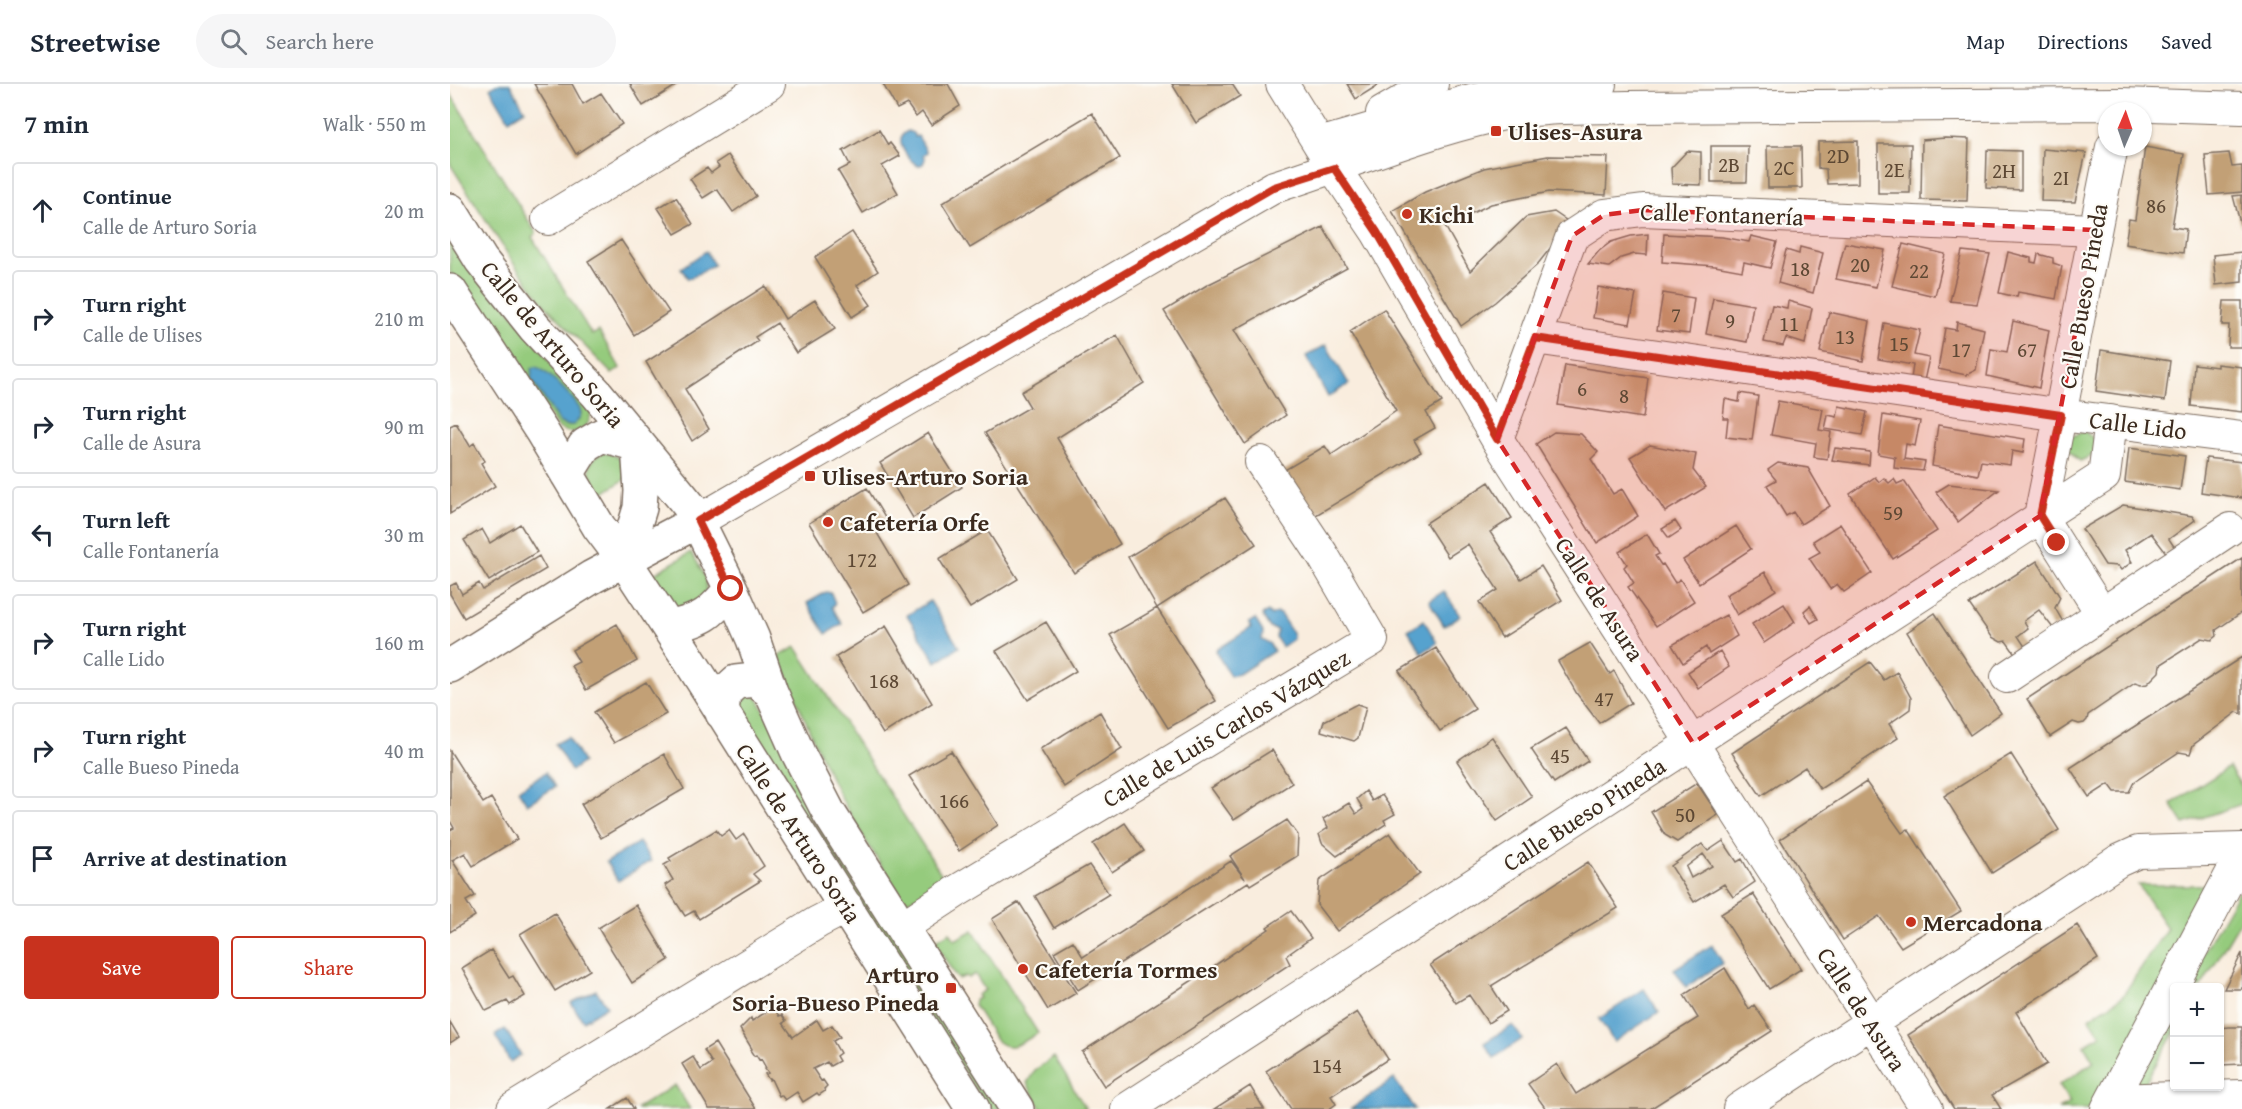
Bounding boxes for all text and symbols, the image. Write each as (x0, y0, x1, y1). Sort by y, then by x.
search box (196, 14, 616, 68)
text: Streetwise (30, 21, 160, 62)
icon: search (217, 25, 250, 58)
text: Search here (265, 25, 374, 57)
text: Map (1966, 26, 2005, 57)
text: Directions (2038, 26, 2128, 57)
text: Saved (2161, 26, 2212, 57)
north arrow (2098, 102, 2152, 156)
text: 7 min (24, 104, 89, 143)
text: Walk · 550 m (323, 109, 426, 138)
place label: Ulises-Asura (1508, 114, 1643, 149)
marker: Ulises-Asura (1489, 124, 1503, 138)
house number: 2D (1827, 140, 1849, 171)
house number: 2B (1718, 149, 1740, 180)
house number: 2C (1773, 152, 1795, 183)
house number: 2E (1884, 154, 1905, 185)
house number: 2H (1992, 155, 2016, 186)
house number: 2I (2053, 162, 2069, 193)
text: Continue (83, 180, 172, 212)
house number: 86 (2146, 190, 2166, 221)
icon: ahead (26, 194, 59, 227)
street label: Calle Fontanería (1640, 194, 1805, 234)
text: 20 m (384, 196, 424, 225)
place label: Kichi (1419, 197, 1474, 232)
street label: Calle Bueso Pineda (2049, 200, 2117, 392)
marker: Kichi (1400, 207, 1414, 221)
text: Calle de Arturo Soria (83, 212, 257, 241)
house number: 20 (1850, 249, 1870, 280)
street label: Calle de Arturo Soria (473, 253, 634, 436)
house number: 18 (1790, 253, 1810, 284)
house number: 22 (1909, 255, 1929, 286)
text: Turn right (83, 288, 186, 320)
house number: 7 (1671, 299, 1681, 330)
icon: right (26, 302, 59, 335)
text: 210 m (374, 304, 424, 333)
house number: 9 (1725, 305, 1735, 336)
house number: 11 (1779, 308, 1799, 339)
text: Calle de Ulises (83, 320, 202, 349)
house number: 13 (1835, 321, 1855, 352)
house number: 15 (1889, 328, 1909, 359)
house number: 17 (1951, 334, 1971, 365)
house number: 67 (2017, 334, 2037, 365)
house number: 6 (1577, 373, 1587, 404)
house number: 8 (1619, 380, 1629, 411)
text: Turn right (83, 396, 186, 428)
street label: Calle Lido (2087, 402, 2189, 448)
icon: right (26, 410, 59, 443)
text: 90 m (384, 412, 424, 441)
text: Calle de Asura (83, 428, 201, 457)
place label: Ulises-Arturo Soria (822, 459, 1029, 494)
marker: Ulises-Arturo Soria (803, 469, 817, 483)
house number: 59 (1883, 497, 1903, 528)
text: Turn left (83, 504, 170, 536)
place label: Cafetería Orfe (840, 505, 989, 540)
marker: Cafetería Orfe (821, 515, 835, 529)
icon: left (26, 518, 59, 551)
text: 30 m (384, 520, 424, 549)
route end (2043, 529, 2069, 555)
street label: Calle de Asura (1547, 530, 1654, 669)
text: Calle Fontanería (83, 536, 219, 565)
house number: 172 (847, 544, 877, 575)
route start (717, 575, 743, 601)
text: Turn right (83, 612, 186, 644)
icon: right (26, 626, 59, 659)
text: 160 m (374, 628, 424, 657)
street label: Calle de Luis Carlos Vázquez (1096, 640, 1356, 816)
text: Calle Lido (83, 644, 165, 673)
house number: 168 (869, 665, 899, 696)
house number: 47 (1594, 683, 1614, 714)
text: Turn right (83, 720, 186, 752)
icon: right (26, 734, 59, 767)
text: 40 m (384, 736, 424, 765)
street label: Calle de Arturo Soria (727, 736, 871, 931)
house number: 45 (1550, 740, 1570, 771)
street label: Calle Bueso Pineda (1496, 748, 1673, 880)
text: Calle Bueso Pineda (83, 752, 240, 781)
house number: 166 (939, 785, 969, 816)
house number: 50 (1675, 799, 1695, 830)
icon: arrive (26, 842, 59, 875)
text: Arrive at destination (83, 842, 287, 874)
place label: Mercadona (1923, 905, 2043, 940)
marker: Mercadona (1904, 915, 1918, 929)
button: Save (24, 936, 219, 999)
button: Share (231, 936, 426, 999)
street label: Calle de Asura (1809, 940, 1916, 1079)
place label: Cafetería Tormes (1035, 952, 1218, 987)
place label: Arturo Soria-Bueso Pineda (732, 957, 940, 1020)
marker: Cafetería Tormes (1016, 962, 1030, 976)
marker: Arturo Soria-Bueso Pineda (944, 981, 958, 995)
map controls (2170, 983, 2224, 1091)
button: + (2170, 983, 2224, 1037)
button: − (2170, 1037, 2224, 1091)
house number: 154 (1312, 1050, 1342, 1081)

